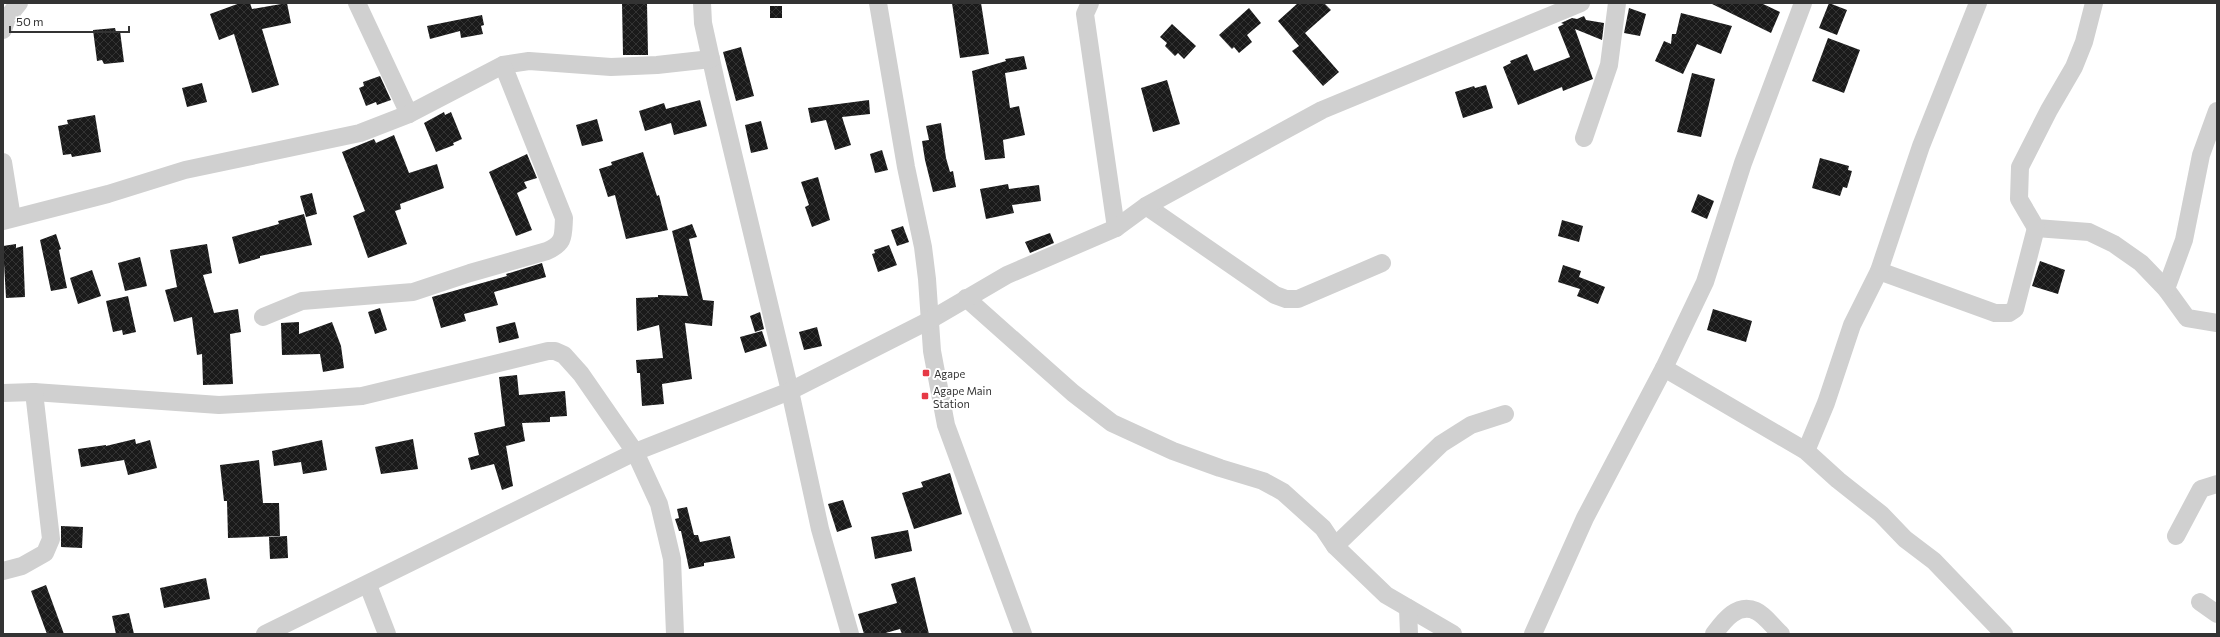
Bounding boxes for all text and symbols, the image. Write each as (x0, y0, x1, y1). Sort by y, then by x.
scale bar (10, 8, 129, 34)
text: 50 m (16, 14, 44, 28)
place label: Agape (934, 367, 965, 380)
marker: Agape (921, 368, 931, 378)
place label: Agape Main Station (933, 384, 992, 410)
marker: Agape Main Station (920, 391, 930, 401)

